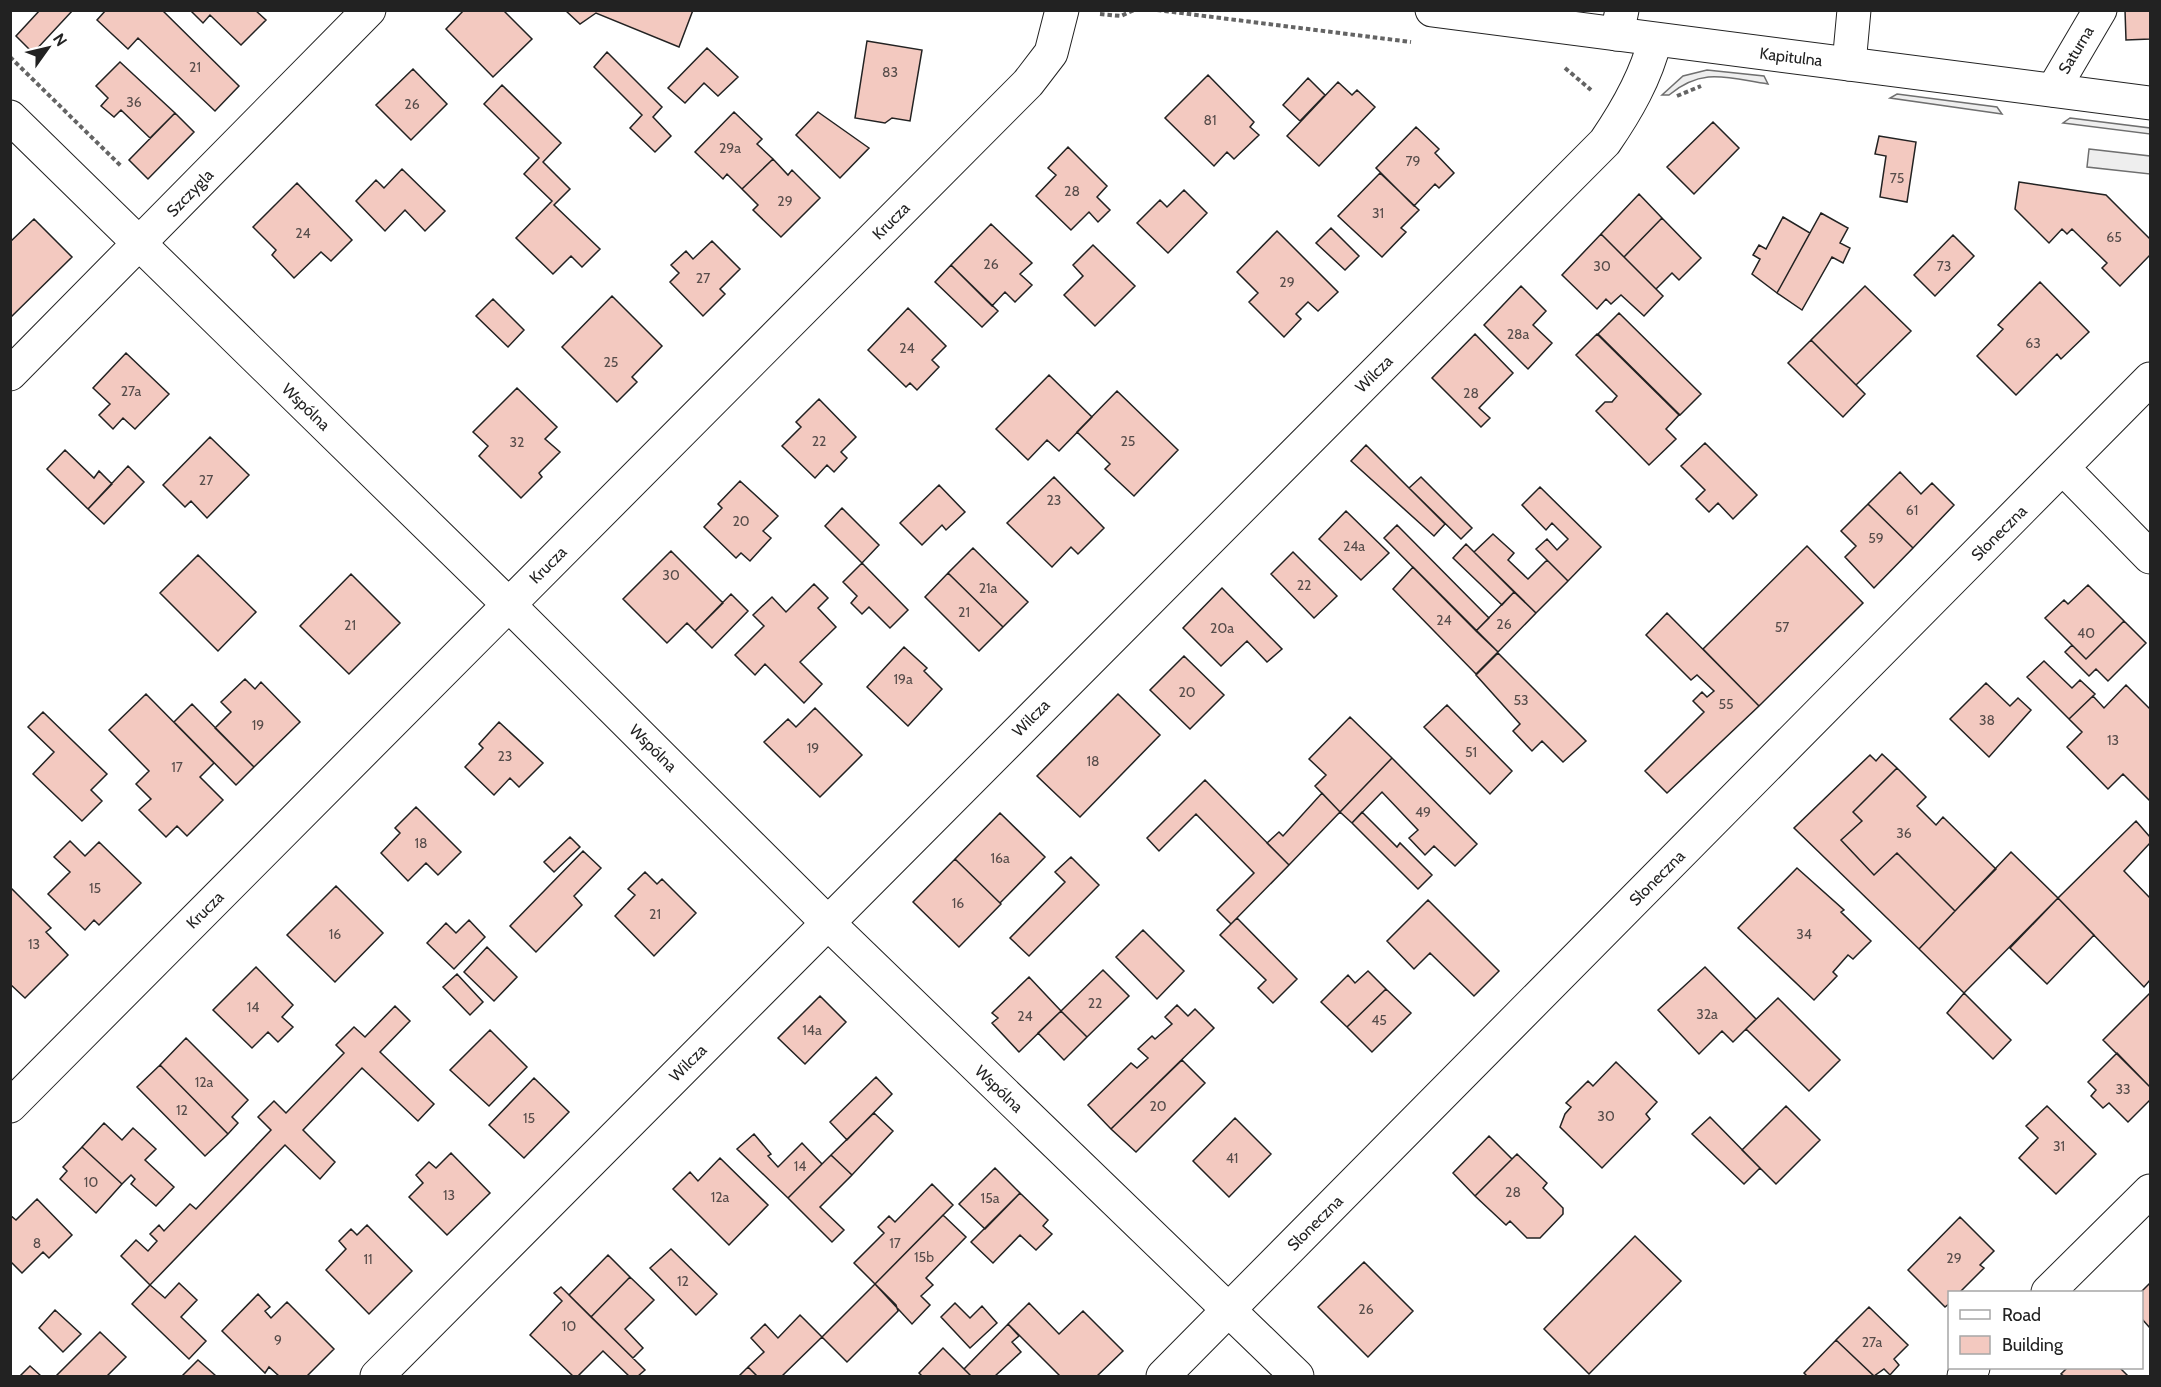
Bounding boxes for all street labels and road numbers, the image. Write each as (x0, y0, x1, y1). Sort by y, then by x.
street label: Saturna (2054, 22, 2098, 77)
street label: Kapitulna (1758, 44, 1824, 70)
street label: Szczygla (163, 165, 217, 221)
street label: Krucza (868, 198, 914, 244)
street label: Wilcza (1352, 351, 1397, 396)
street label: Wspólna (278, 380, 334, 435)
street label: Słoneczna (1967, 501, 2031, 565)
street label: Krucza (525, 542, 571, 588)
street label: Wilcza (1009, 695, 1054, 740)
street label: Wspólna (625, 720, 681, 776)
street label: Słoneczna (1625, 846, 1689, 910)
street label: Krucza (182, 887, 228, 933)
street label: Wilcza (666, 1040, 711, 1085)
street label: Wspólna (971, 1062, 1027, 1117)
street label: Słoneczna (1283, 1191, 1347, 1255)

